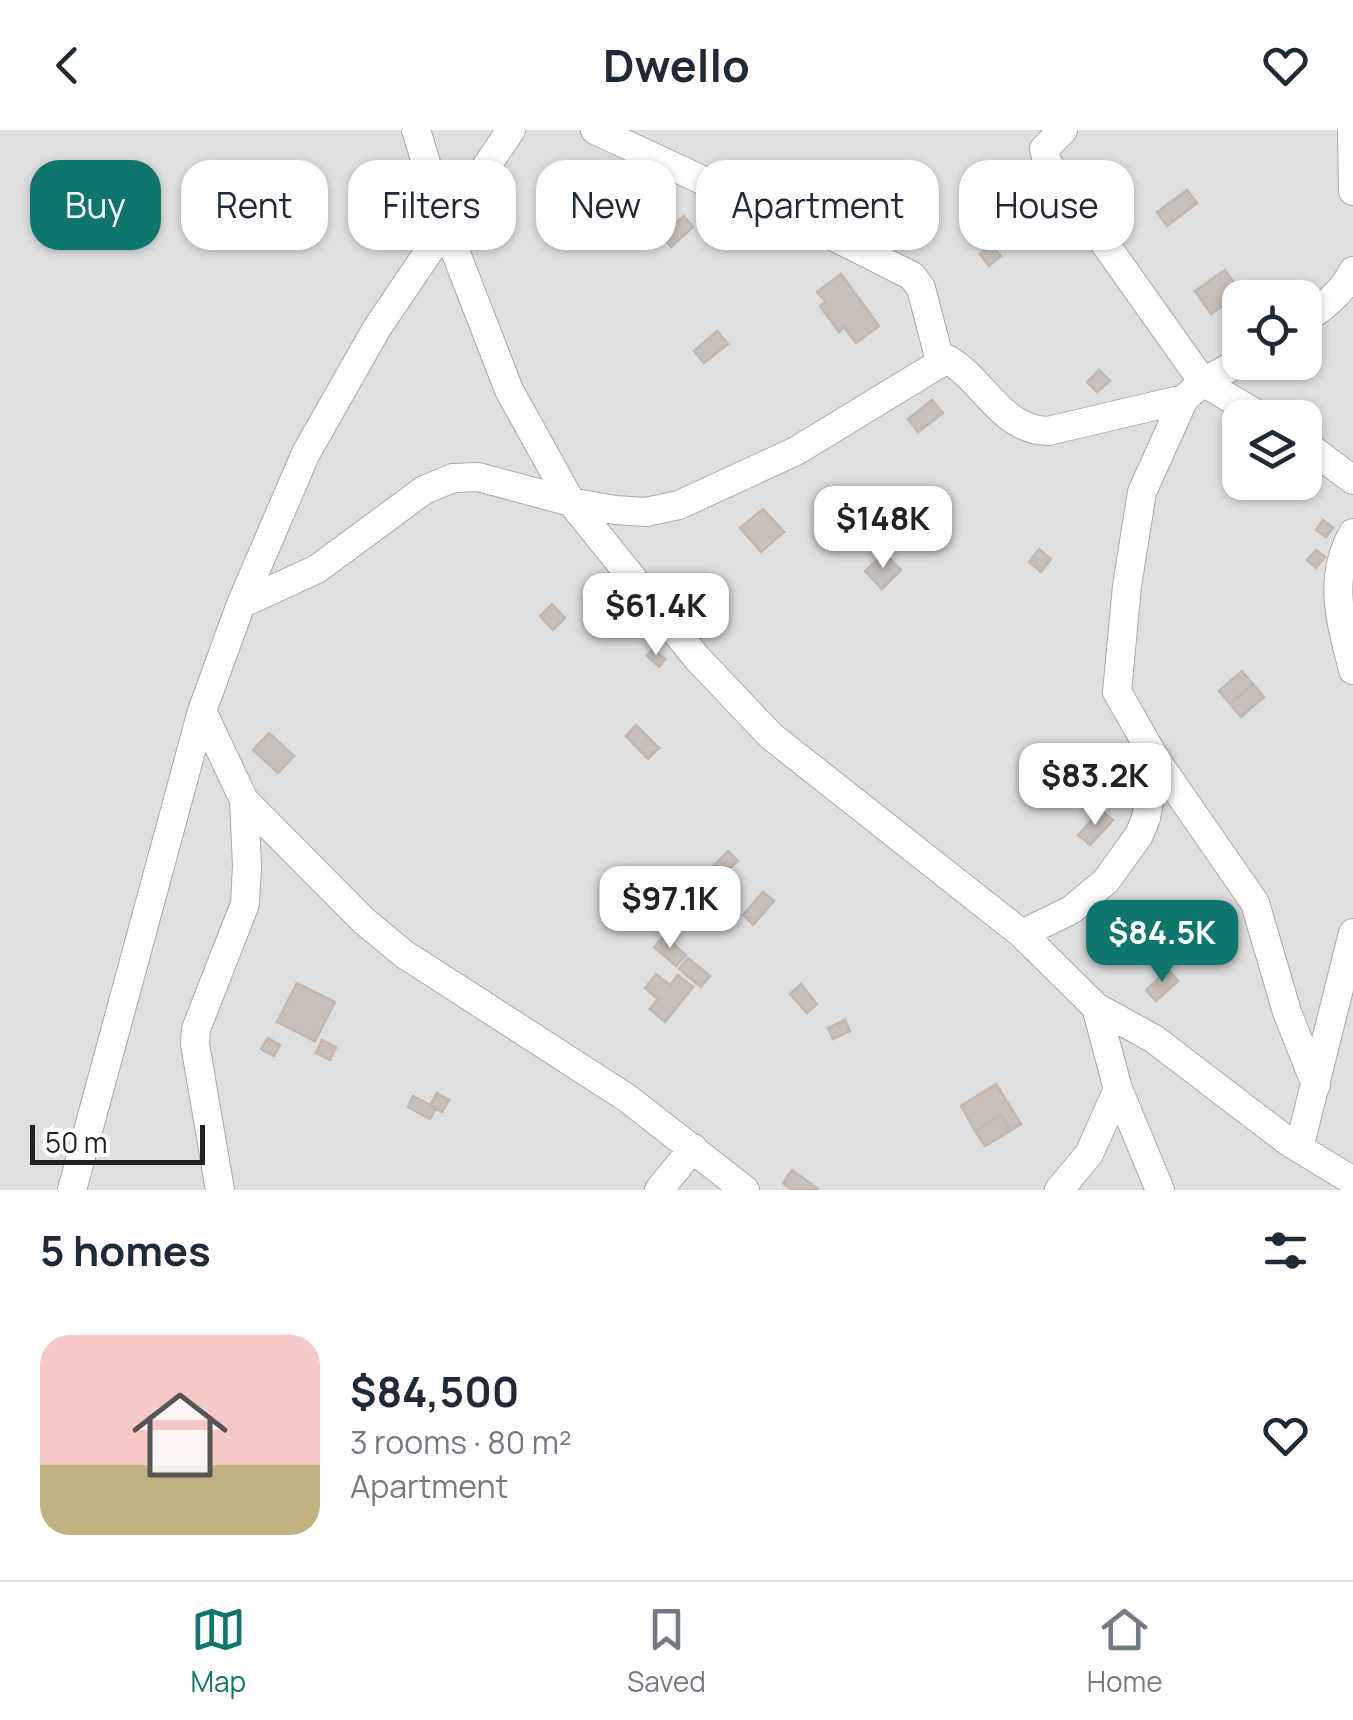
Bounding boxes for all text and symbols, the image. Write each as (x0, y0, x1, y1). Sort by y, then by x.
text: Dwello (603, 34, 750, 96)
icon: back (40, 38, 95, 93)
icon: heart (1258, 38, 1313, 93)
chip: Buy (30, 160, 161, 250)
chip: Rent (181, 160, 328, 250)
chip: Filters (348, 160, 516, 250)
chip: New (536, 160, 676, 250)
chip: Apartment (696, 160, 939, 250)
chip: House (959, 160, 1134, 250)
map controls (1222, 280, 1322, 500)
button: locate (1222, 280, 1322, 380)
button: layers (1222, 400, 1322, 500)
pin: $148K (813, 486, 953, 571)
text: $148K (836, 496, 930, 540)
pin: $61.4K (575, 573, 737, 658)
text: $61.4K (605, 583, 707, 627)
pin: $83.2K (1014, 743, 1176, 828)
text: $83.2K (1041, 753, 1149, 797)
pin: $97.1K (589, 866, 751, 951)
text: $97.1K (621, 876, 719, 920)
pin: $84.5K (1081, 900, 1243, 985)
text: $84.5K (1108, 910, 1216, 954)
scale bar (30, 1120, 205, 1164)
text: 50 m (45, 1123, 108, 1161)
text: 5 homes (40, 1221, 211, 1279)
icon: filters (1258, 1223, 1313, 1278)
text: $84,500 (350, 1362, 519, 1420)
icon: home (120, 1375, 240, 1495)
icon: heart (1258, 1408, 1313, 1463)
text: 3 rooms · 80 m² (350, 1420, 572, 1464)
text: Apartment (350, 1464, 508, 1508)
tab: Map (190, 1602, 246, 1700)
tab: Saved (627, 1602, 706, 1700)
tab: Home (1087, 1602, 1163, 1700)

